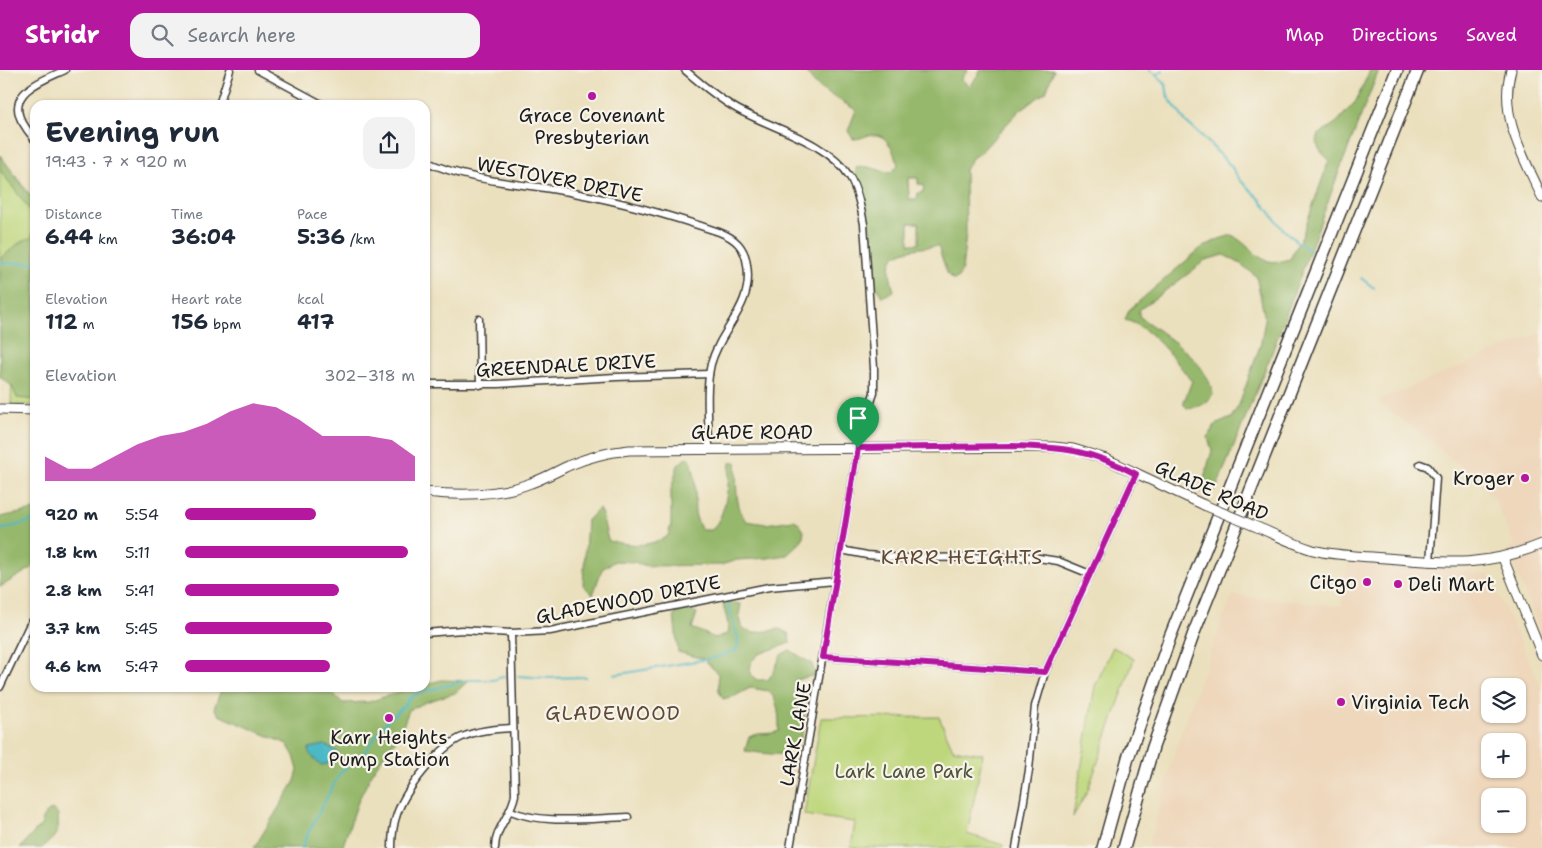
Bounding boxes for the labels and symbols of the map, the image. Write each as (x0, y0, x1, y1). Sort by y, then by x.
marker: Grace Covenant Presbyterian (586, 90, 598, 102)
place label: Grace Covenant Presbyterian (519, 103, 665, 150)
street label: WESTOVER DRIVE (475, 151, 645, 208)
street label: GREENDALE DRIVE (475, 348, 657, 383)
pin (837, 397, 879, 448)
street label: GLADE ROAD (691, 420, 813, 445)
street label: GLADE ROAD (1151, 454, 1273, 527)
place label: Kroger (1453, 466, 1515, 491)
marker: Kroger (1519, 472, 1531, 484)
district label: KARR HEIGHTS (881, 544, 1043, 570)
street label: GLADEWOOD DRIVE (534, 569, 723, 630)
place label: Citgo (1310, 570, 1357, 595)
place label: Deli Mart (1408, 572, 1495, 597)
marker: Citgo (1361, 576, 1373, 588)
marker: Deli Mart (1392, 578, 1404, 590)
street label: LARK LANE (774, 680, 817, 788)
place label: Virginia Tech (1351, 690, 1470, 715)
marker: Virginia Tech (1335, 696, 1347, 708)
district label: GLADEWOOD (545, 700, 681, 726)
marker: Karr Heights Pump Station (383, 712, 395, 724)
place label: Karr Heights Pump Station (328, 725, 450, 772)
park label: Lark Lane Park (835, 759, 974, 784)

